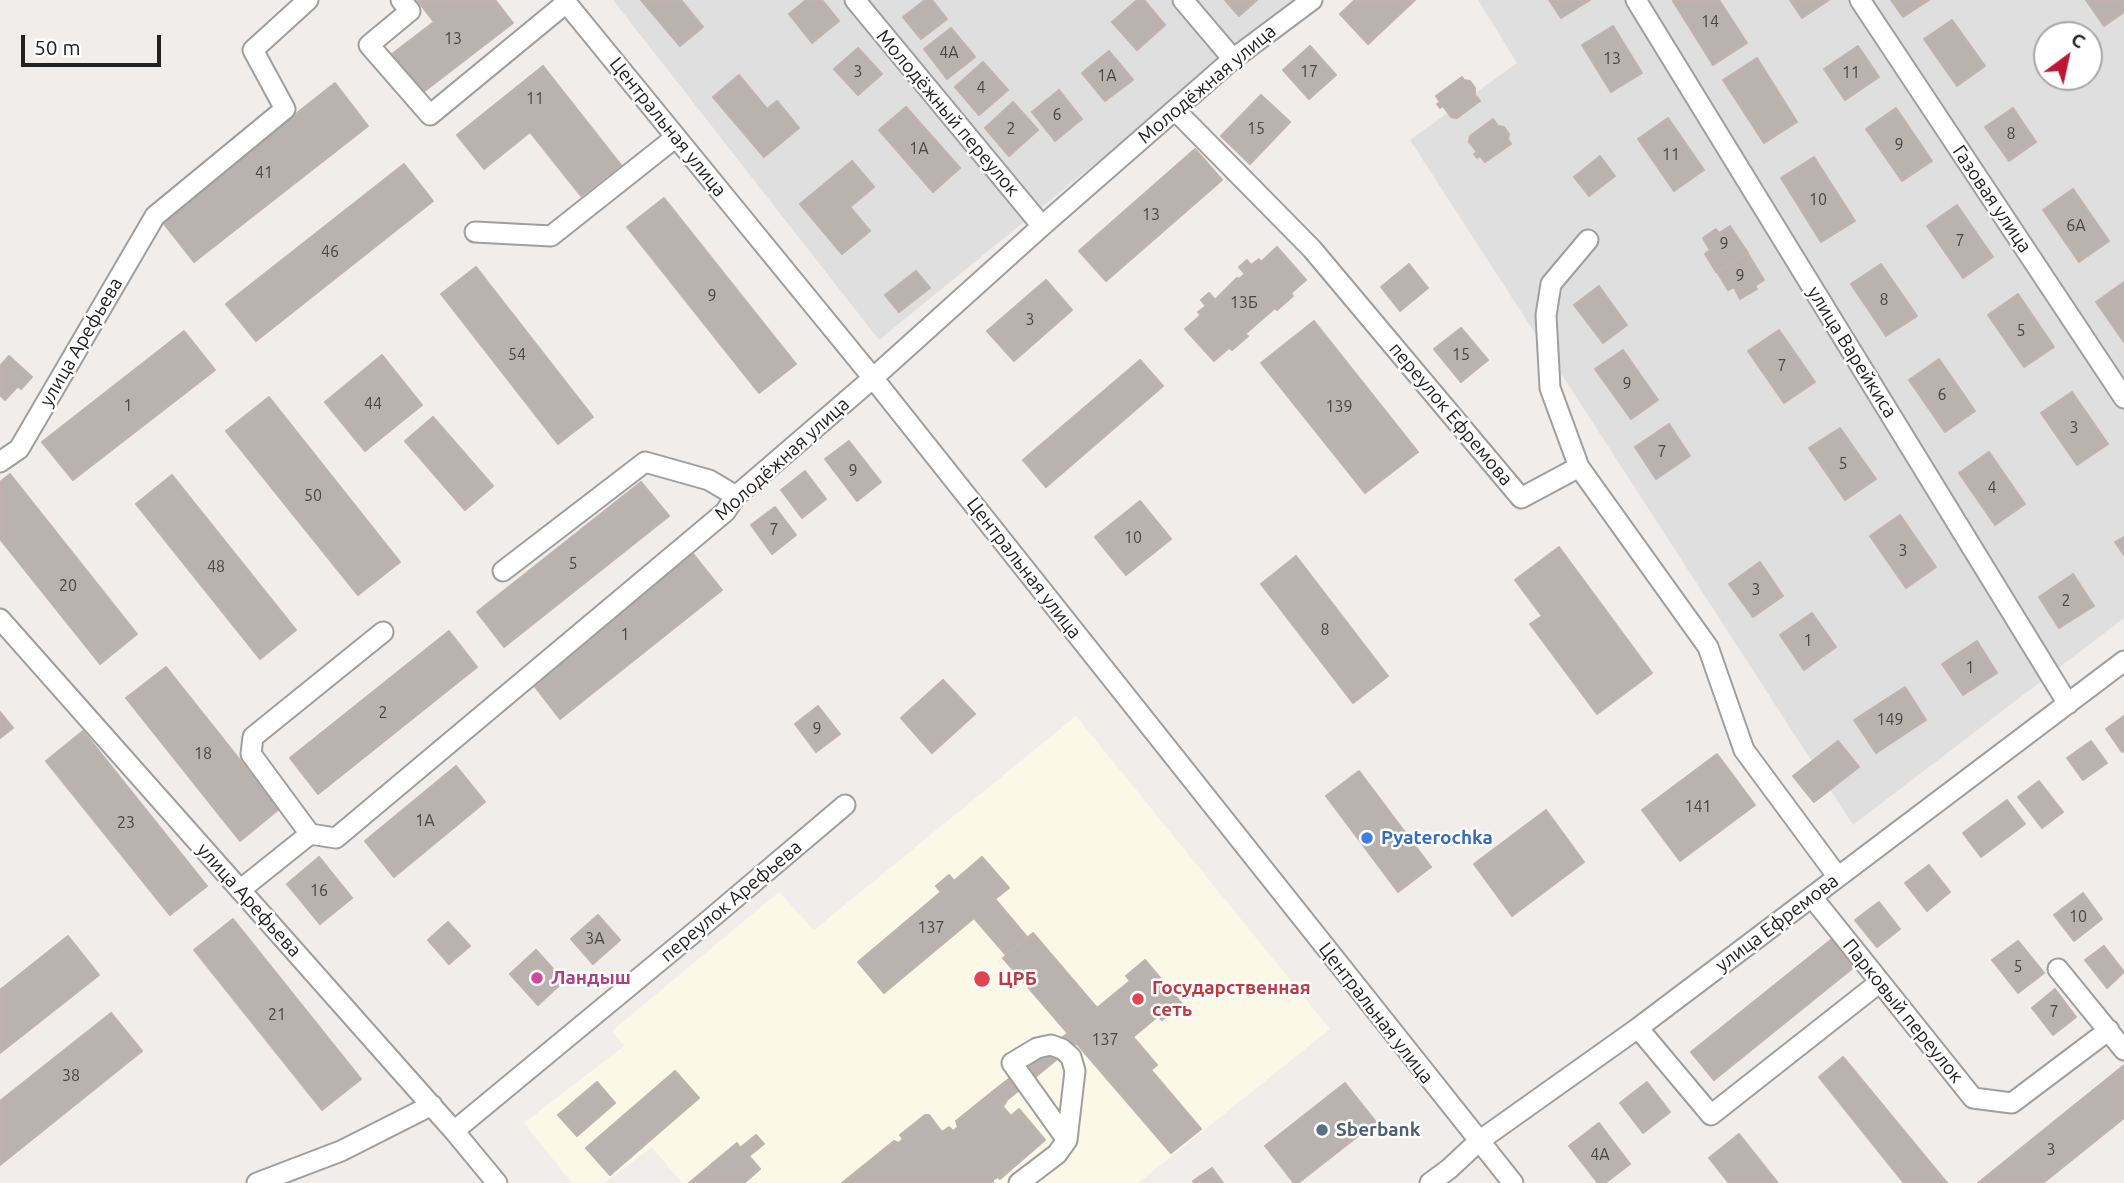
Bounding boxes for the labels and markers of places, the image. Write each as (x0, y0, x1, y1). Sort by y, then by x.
place label: Pyaterochka (1381, 827, 1493, 849)
marker: Pyaterochka (1359, 830, 1375, 846)
place label: Ландыш (551, 967, 631, 989)
place label: ЦРБ (998, 968, 1037, 990)
marker: ЦРБ (972, 969, 992, 989)
marker: Ландыш (529, 970, 545, 986)
place label: Государственная сеть (1152, 977, 1311, 1021)
marker: Государственная сеть (1130, 991, 1146, 1007)
place label: Sberbank (1336, 1119, 1420, 1141)
marker: Sberbank (1314, 1122, 1330, 1138)

